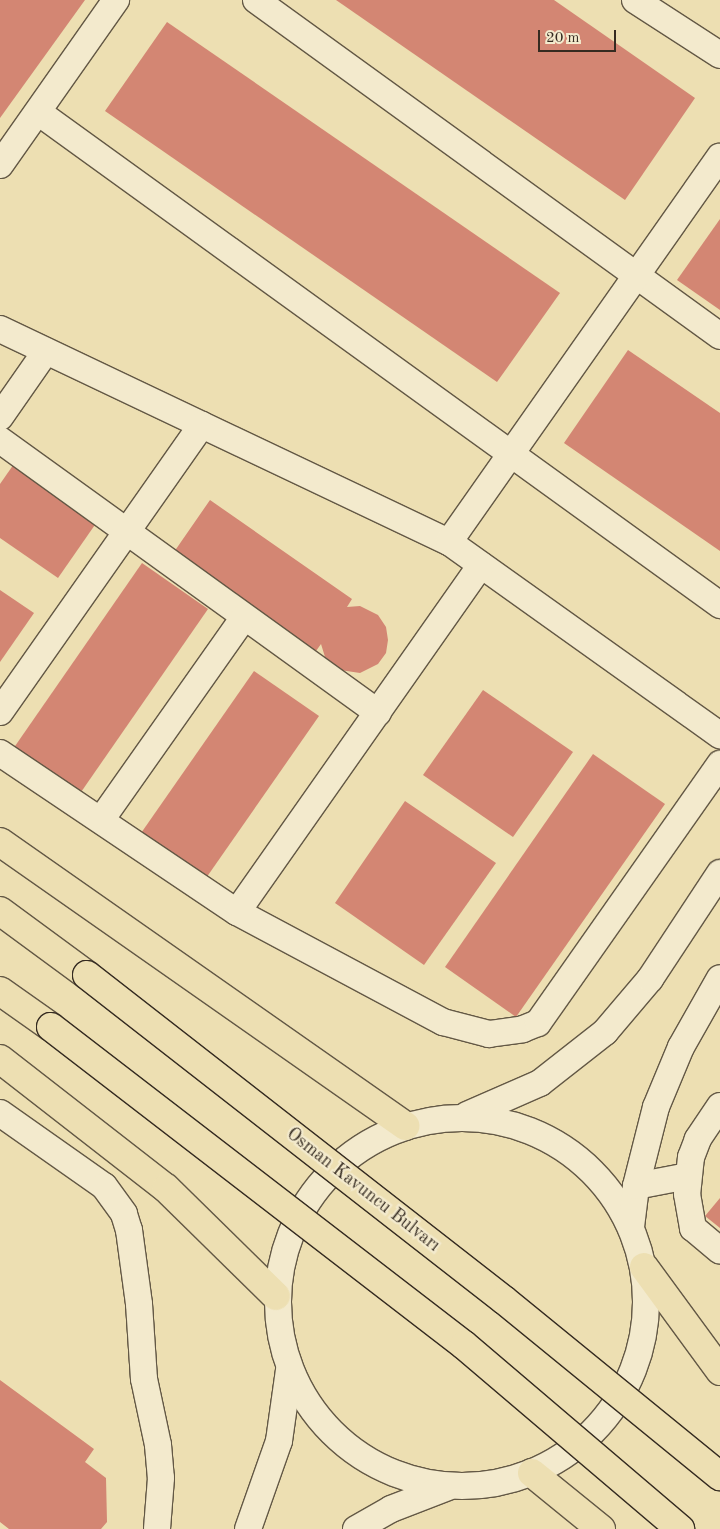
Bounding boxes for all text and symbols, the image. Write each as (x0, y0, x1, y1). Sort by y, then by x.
scale bar (540, 20, 618, 52)
text: 20 m (546, 31, 580, 46)
street label: Osman Kavuncu Bulvarı (282, 1123, 444, 1257)

